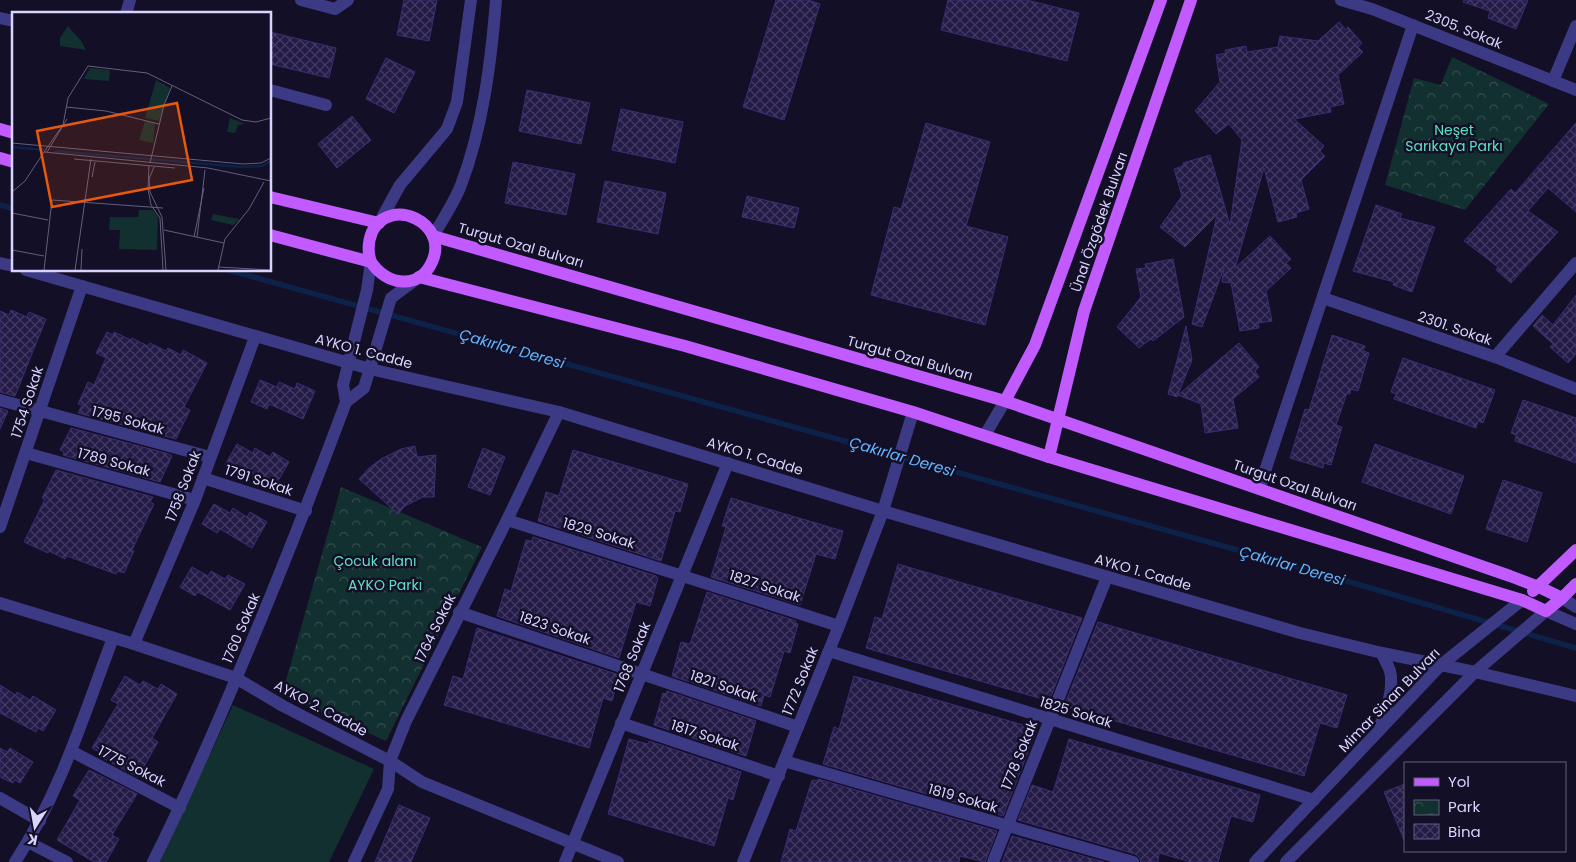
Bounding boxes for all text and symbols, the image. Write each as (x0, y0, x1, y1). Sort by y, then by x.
street label: 2305. Sokak (1422, 4, 1506, 54)
inset map (12, 12, 271, 271)
park label: Neşet Sarıkaya Parkı (1405, 120, 1503, 156)
street label: Ünal Özgödek Bulvarı (1066, 149, 1132, 295)
street label: Turgut Ozal Bulvarı (456, 217, 586, 273)
street label: 2301. Sokak (1415, 306, 1496, 350)
water label: Çakırlar Deresi (457, 323, 568, 374)
street label: AYKO 1. Cadde (313, 328, 415, 374)
street label: Turgut Ozal Bulvarı (845, 330, 975, 386)
street label: 1754 Sokak (6, 363, 48, 441)
street label: 1795 Sokak (89, 401, 167, 440)
water label: Çakırlar Deresi (847, 431, 958, 482)
street label: AYKO 1. Cadde (704, 432, 806, 480)
street label: 1789 Sokak (75, 443, 153, 482)
street label: 1758 Sokak (160, 447, 206, 524)
street label: Turgut Ozal Bulvarı (1230, 454, 1360, 516)
street label: 1791 Sokak (223, 460, 296, 501)
street label: 1829 Sokak (560, 512, 639, 554)
water label: Çakırlar Deresi (1237, 540, 1348, 591)
street label: AYKO 1. Cadde (1092, 549, 1194, 595)
park label: Çocuk alanı (334, 551, 416, 571)
street label: 1827 Sokak (727, 565, 804, 607)
park label: AYKO Parkı (348, 575, 422, 595)
street label: 1760 Sokak (217, 589, 265, 666)
street label: 1764 Sokak (410, 589, 461, 666)
street label: 1823 Sokak (517, 606, 594, 650)
street label: 1768 Sokak (609, 618, 656, 695)
street label: 1772 Sokak (777, 643, 823, 718)
street label: Mimar Sinan Bulvarı (1334, 643, 1444, 757)
street label: 1821 Sokak (687, 665, 761, 707)
street label: AYKO 2. Cadde (271, 675, 372, 741)
street label: 1825 Sokak (1037, 691, 1116, 733)
street label: 1817 Sokak (669, 715, 742, 756)
street label: 1778 Sokak (996, 716, 1042, 793)
street label: 1775 Sokak (95, 740, 170, 792)
legend (1404, 762, 1566, 852)
text: Yol (1448, 771, 1470, 792)
street label: 1819 Sokak (926, 779, 1001, 818)
text: Park (1448, 796, 1480, 817)
north arrow (10, 802, 60, 852)
text: Bina (1448, 821, 1481, 842)
text: K (26, 829, 39, 851)

